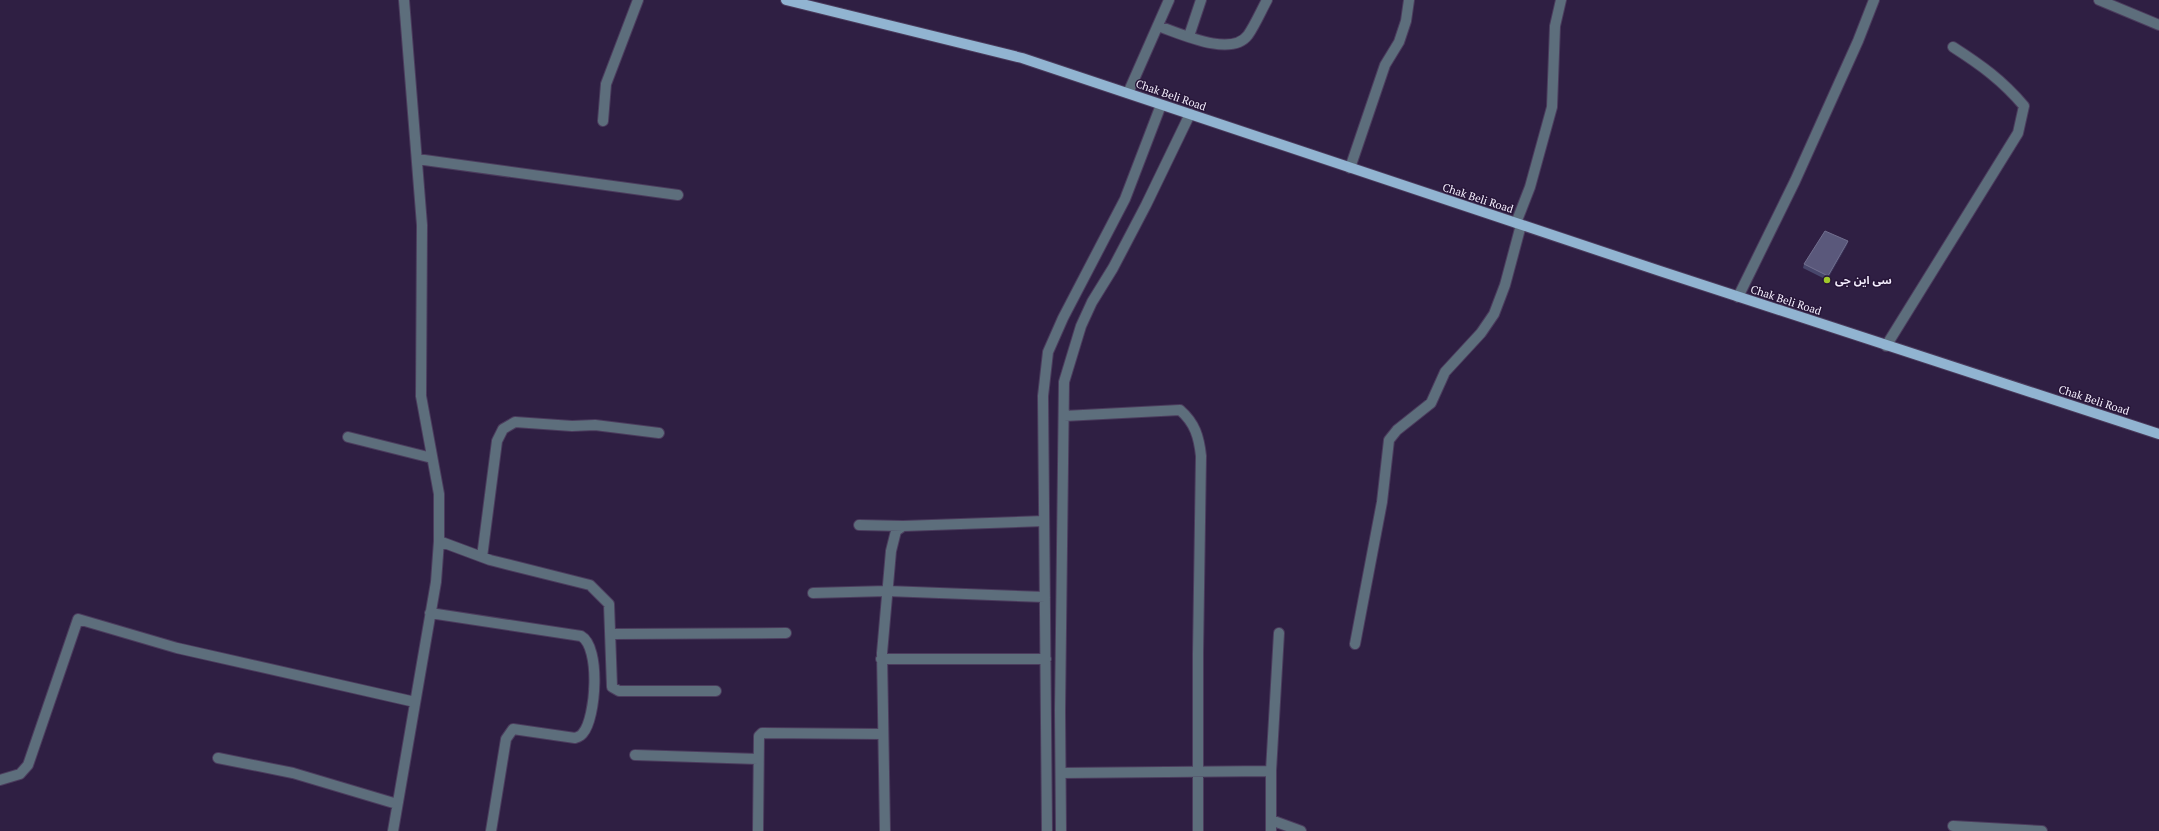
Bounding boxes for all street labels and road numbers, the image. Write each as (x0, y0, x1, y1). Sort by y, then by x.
street label: Chak Beli Road (1134, 76, 1208, 114)
street label: Chak Beli Road (1441, 180, 1515, 216)
street label: Chak Beli Road (1749, 282, 1823, 318)
street label: Chak Beli Road (2057, 382, 2131, 418)

